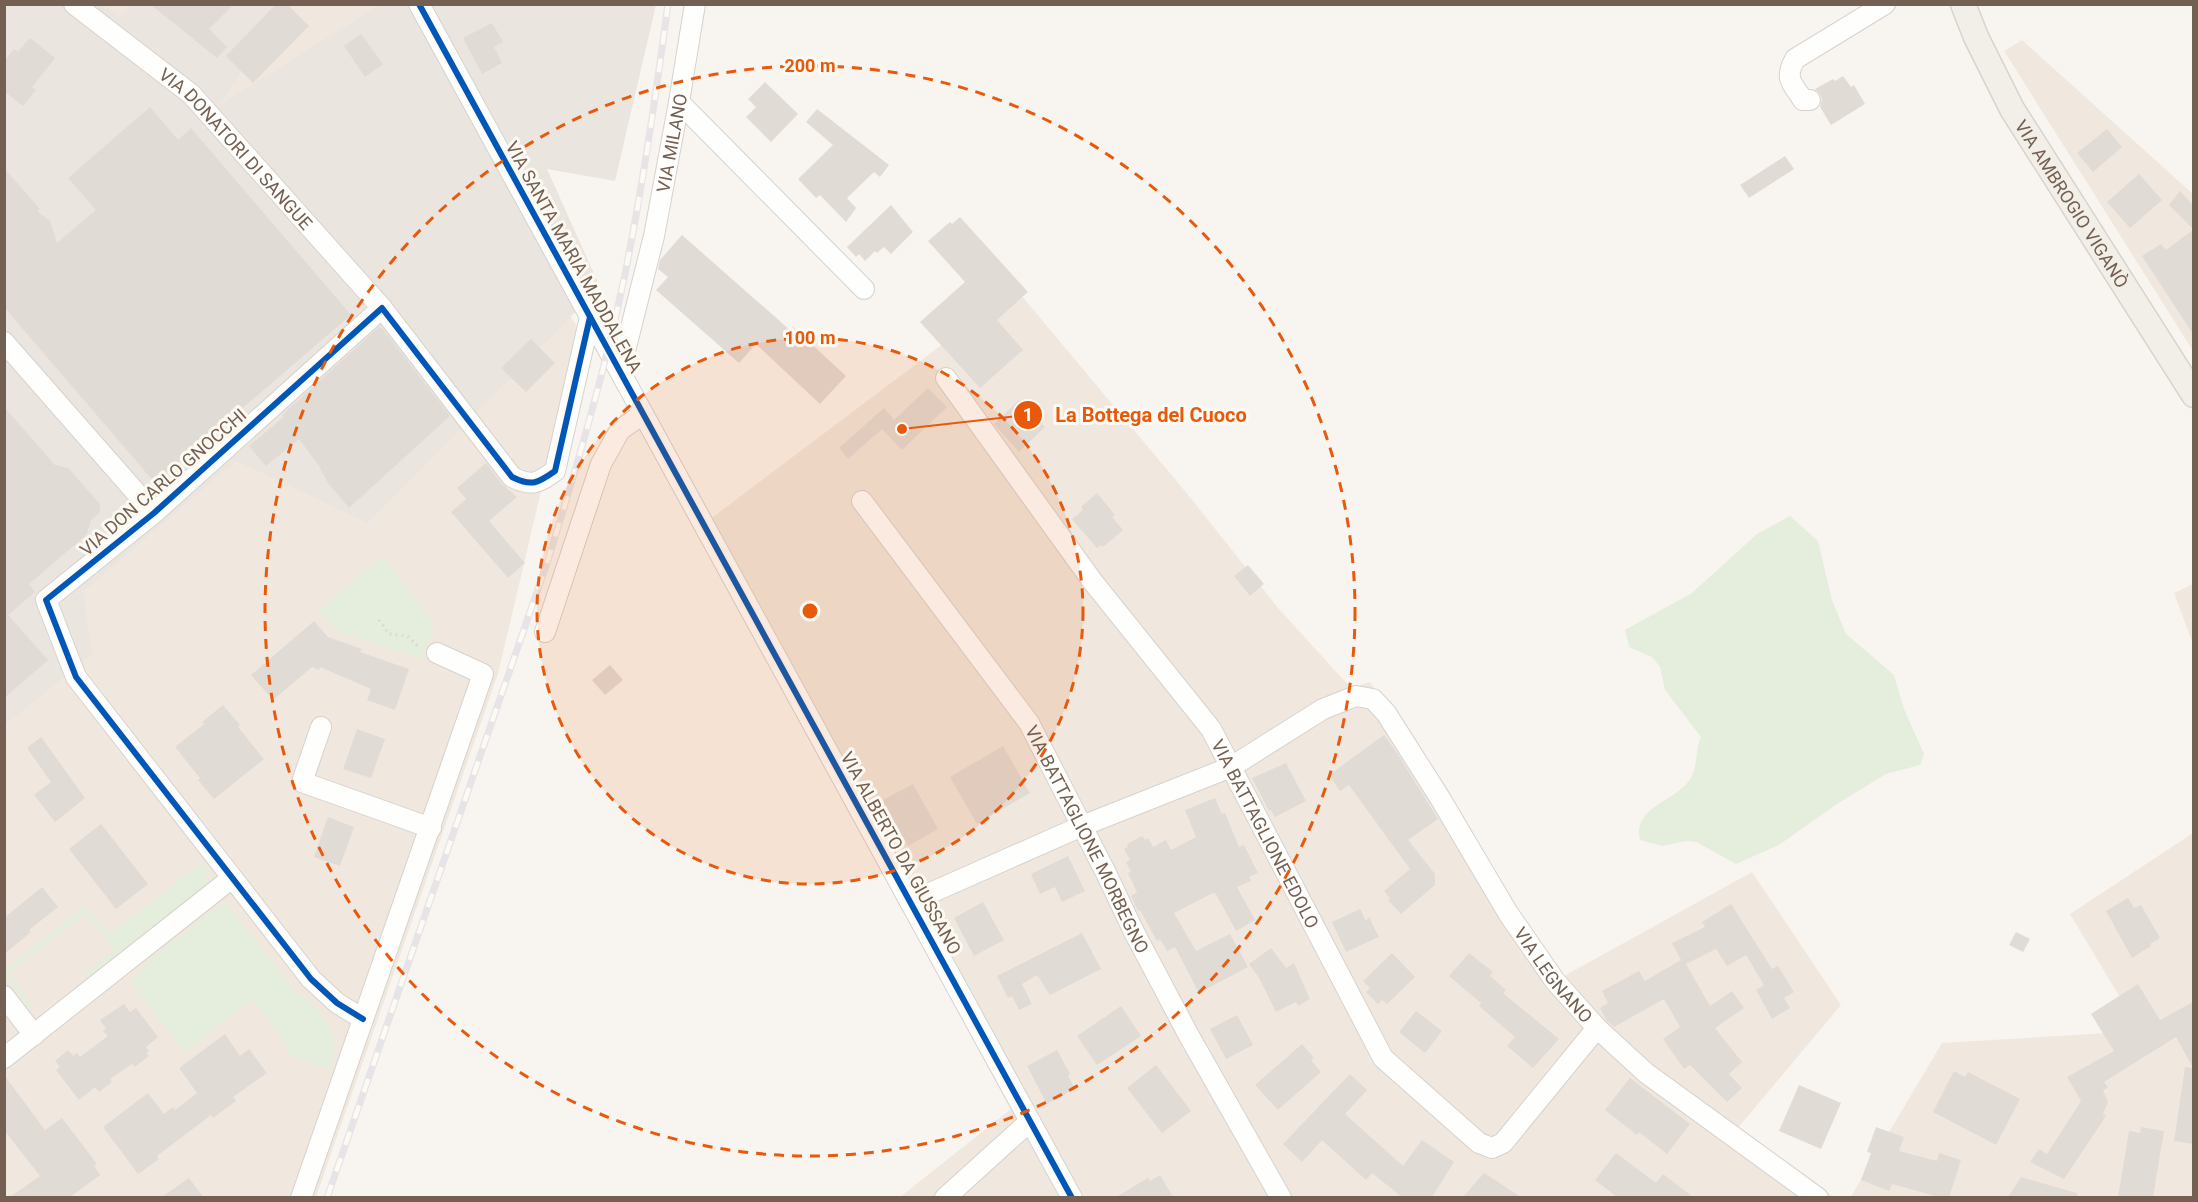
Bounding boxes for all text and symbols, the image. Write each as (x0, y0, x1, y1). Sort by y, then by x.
text: 200 m (784, 55, 836, 76)
street label: VIA DONATORI DI SANGUE (155, 63, 317, 234)
street label: VIA MILANO (652, 92, 691, 194)
street label: VIA AMBROGIO VIGANÒ (2011, 116, 2133, 291)
street label: VIA SANTA MARIA MADDALENA (501, 138, 647, 377)
text: 100 m (784, 327, 836, 348)
callout: La Bottega del Cuoco (1013, 396, 1258, 434)
text: La Bottega del Cuoco (1055, 403, 1247, 427)
street label: VIA DON CARLO GNOCCHI (76, 404, 250, 560)
text: 1 (1023, 404, 1033, 425)
centre of rings (800, 601, 820, 621)
street label: VIA BATTAGLIONE MORBEGNO (1022, 722, 1154, 957)
street label: VIA BATTAGLIONE EDOLO (1208, 736, 1324, 932)
street label: VIA ALBERTO DA GIUSSANO (836, 748, 966, 958)
street label: VIA LEGNANO (1510, 923, 1597, 1026)

